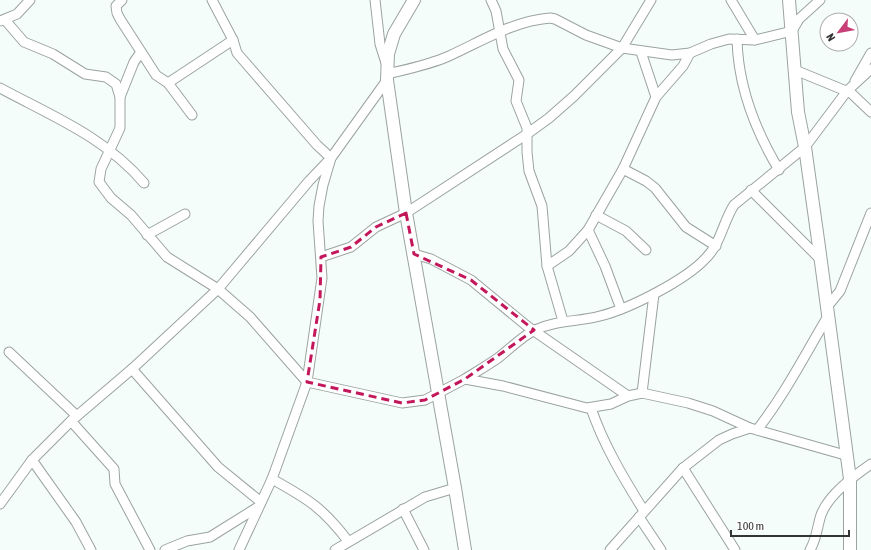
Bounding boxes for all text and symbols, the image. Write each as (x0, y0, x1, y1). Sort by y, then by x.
north arrow (819, 12, 859, 52)
text: N (824, 31, 837, 43)
scale bar (731, 512, 849, 538)
text: 100 m (737, 519, 764, 533)

